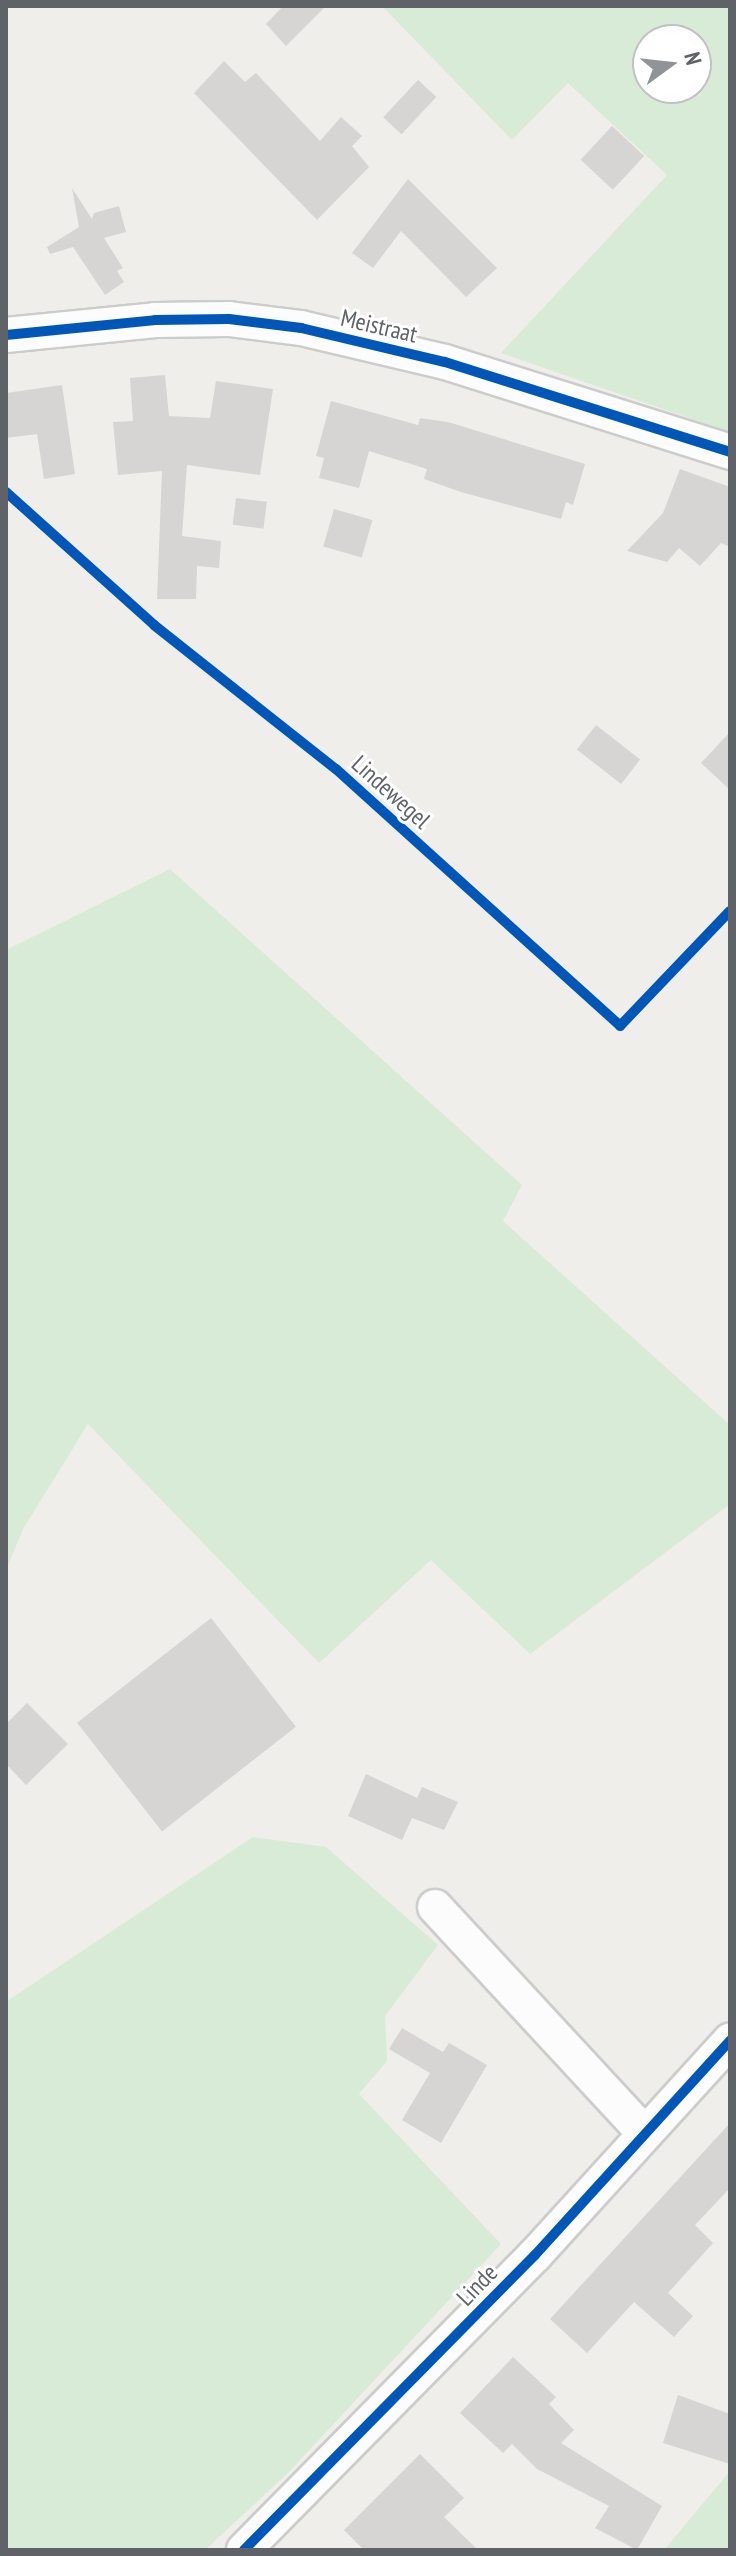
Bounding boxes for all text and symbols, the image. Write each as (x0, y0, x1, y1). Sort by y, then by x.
north arrow (632, 24, 712, 104)
text: N (678, 49, 708, 68)
street label: Meistraat (338, 303, 420, 349)
street label: Lindewegel (346, 749, 436, 835)
street label: Linde (451, 2258, 503, 2312)

